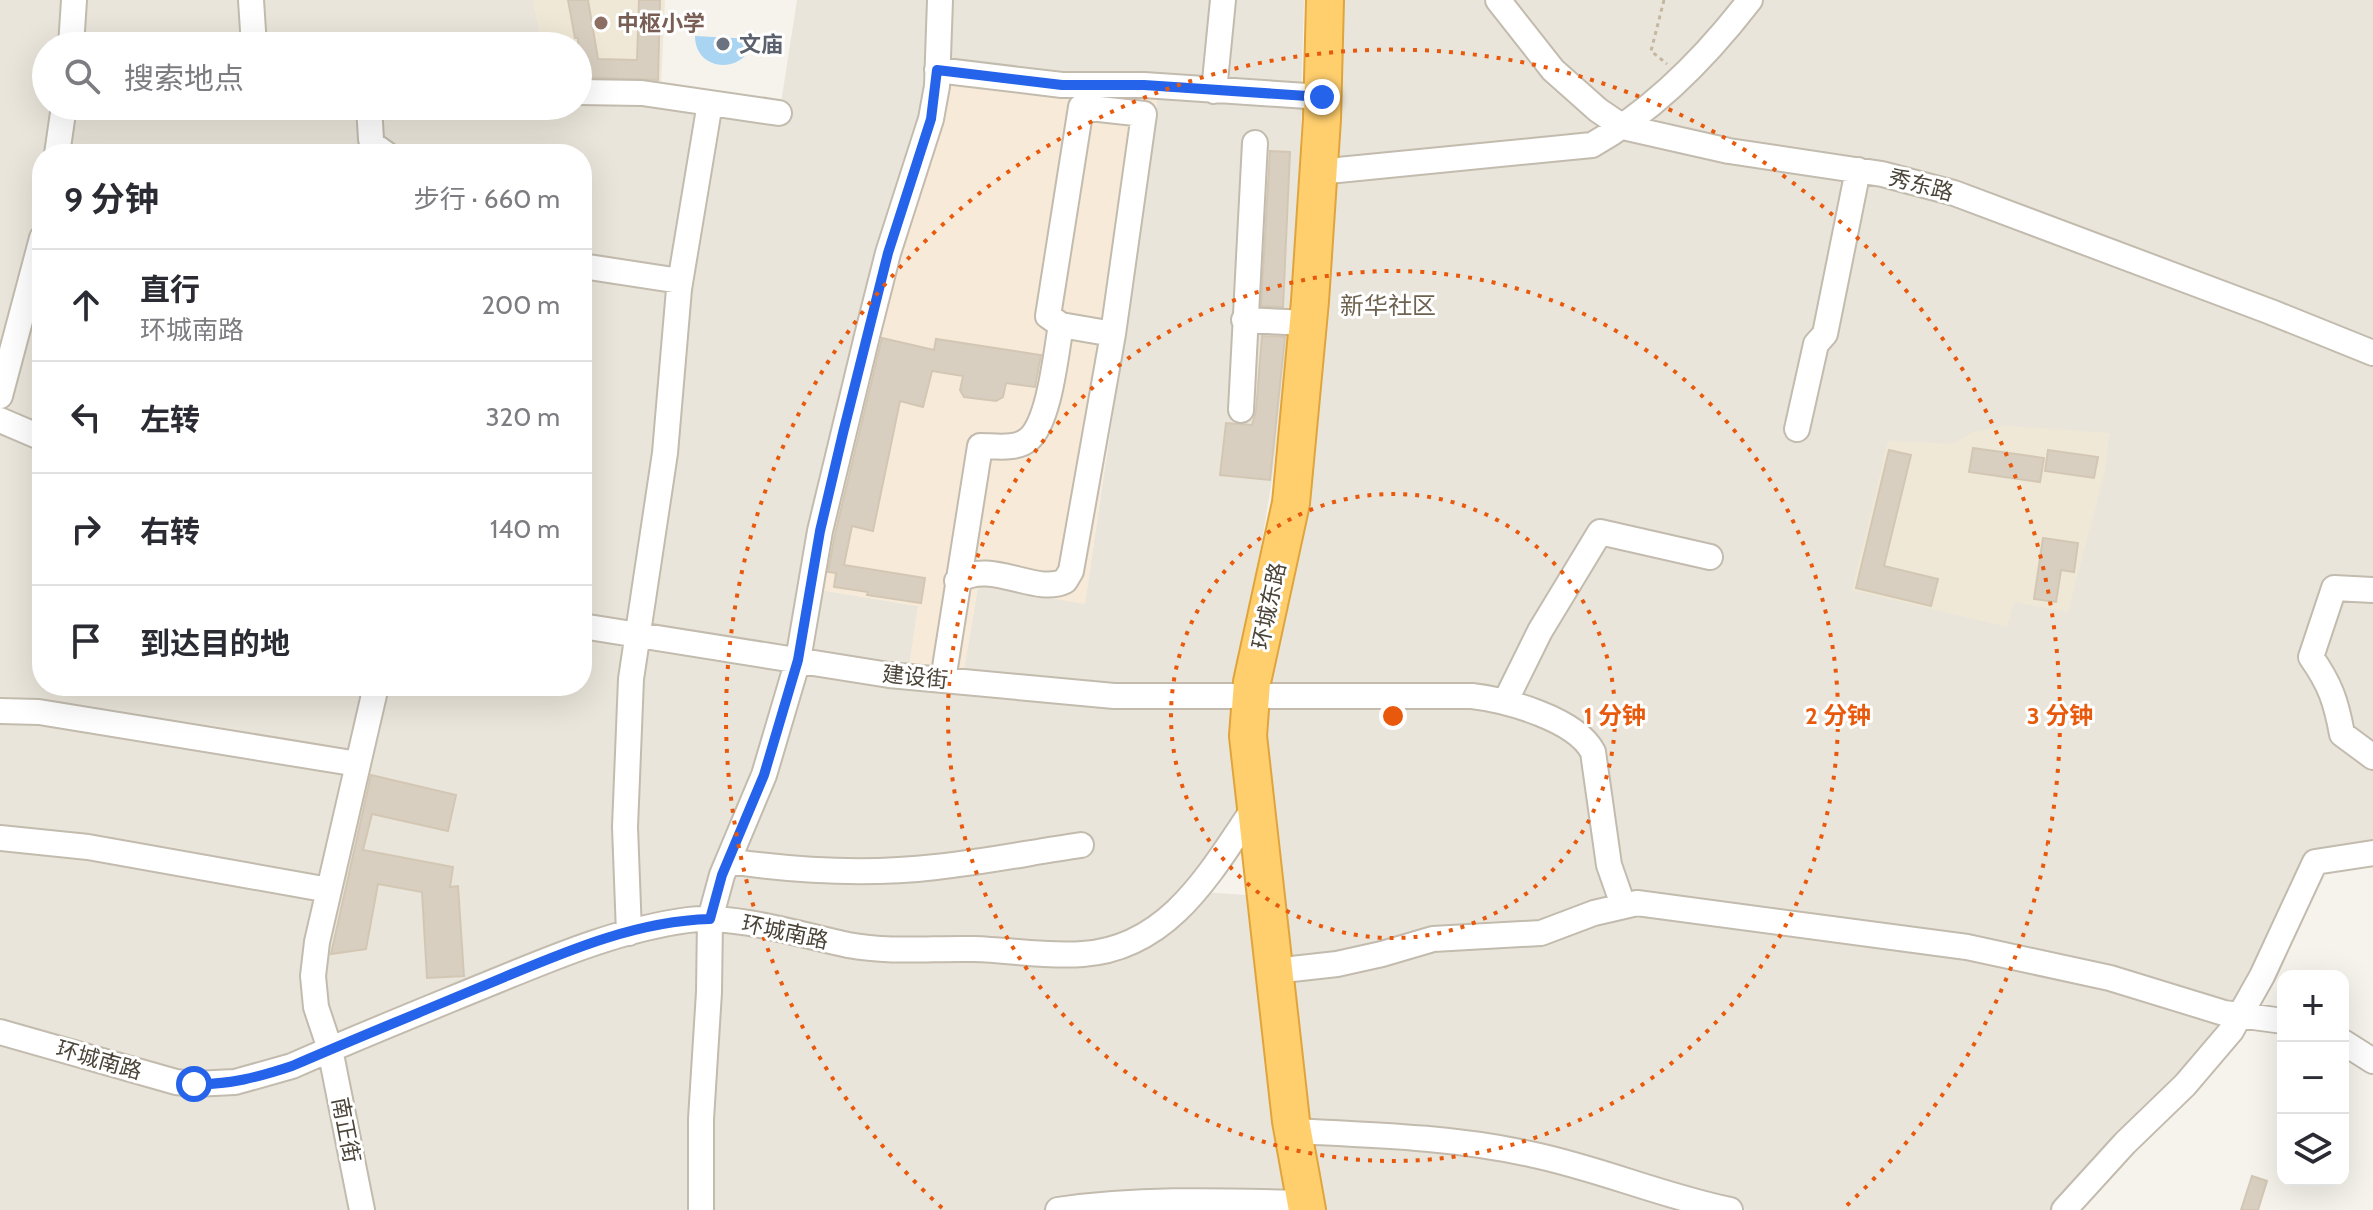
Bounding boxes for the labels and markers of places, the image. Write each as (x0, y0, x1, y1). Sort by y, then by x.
place label: 中枢小学 (617, 10, 705, 37)
marker: 中枢小学 (592, 14, 610, 32)
place label: 文庙 (739, 31, 783, 58)
marker: 文庙 (714, 35, 732, 53)
centre of rings (1379, 702, 1407, 730)

